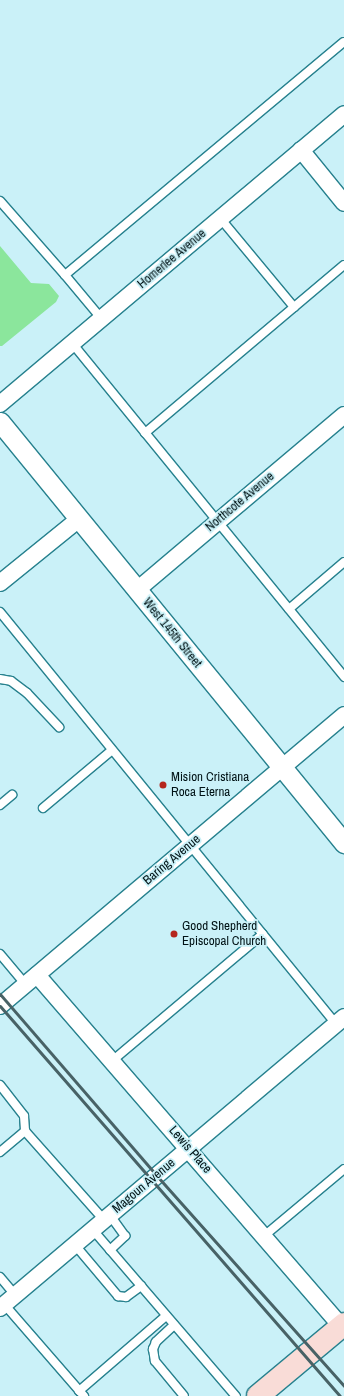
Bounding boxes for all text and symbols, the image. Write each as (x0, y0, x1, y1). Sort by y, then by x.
street label: Homerlee Avenue (134, 226, 210, 292)
street label: Northcote Avenue (202, 469, 278, 535)
street label: West 145th Street (139, 595, 205, 671)
place label: Mision Cristiana Roca Eterna (171, 770, 249, 801)
marker: Mision Cristiana Roca Eterna (158, 780, 168, 790)
street label: Baring Avenue (140, 831, 204, 889)
place label: Good Shepherd Episcopal Church (182, 919, 266, 950)
marker: Good Shepherd Episcopal Church (169, 929, 179, 939)
street label: Lewis Place (165, 1123, 215, 1177)
street label: Magoun Avenue (109, 1155, 179, 1217)

